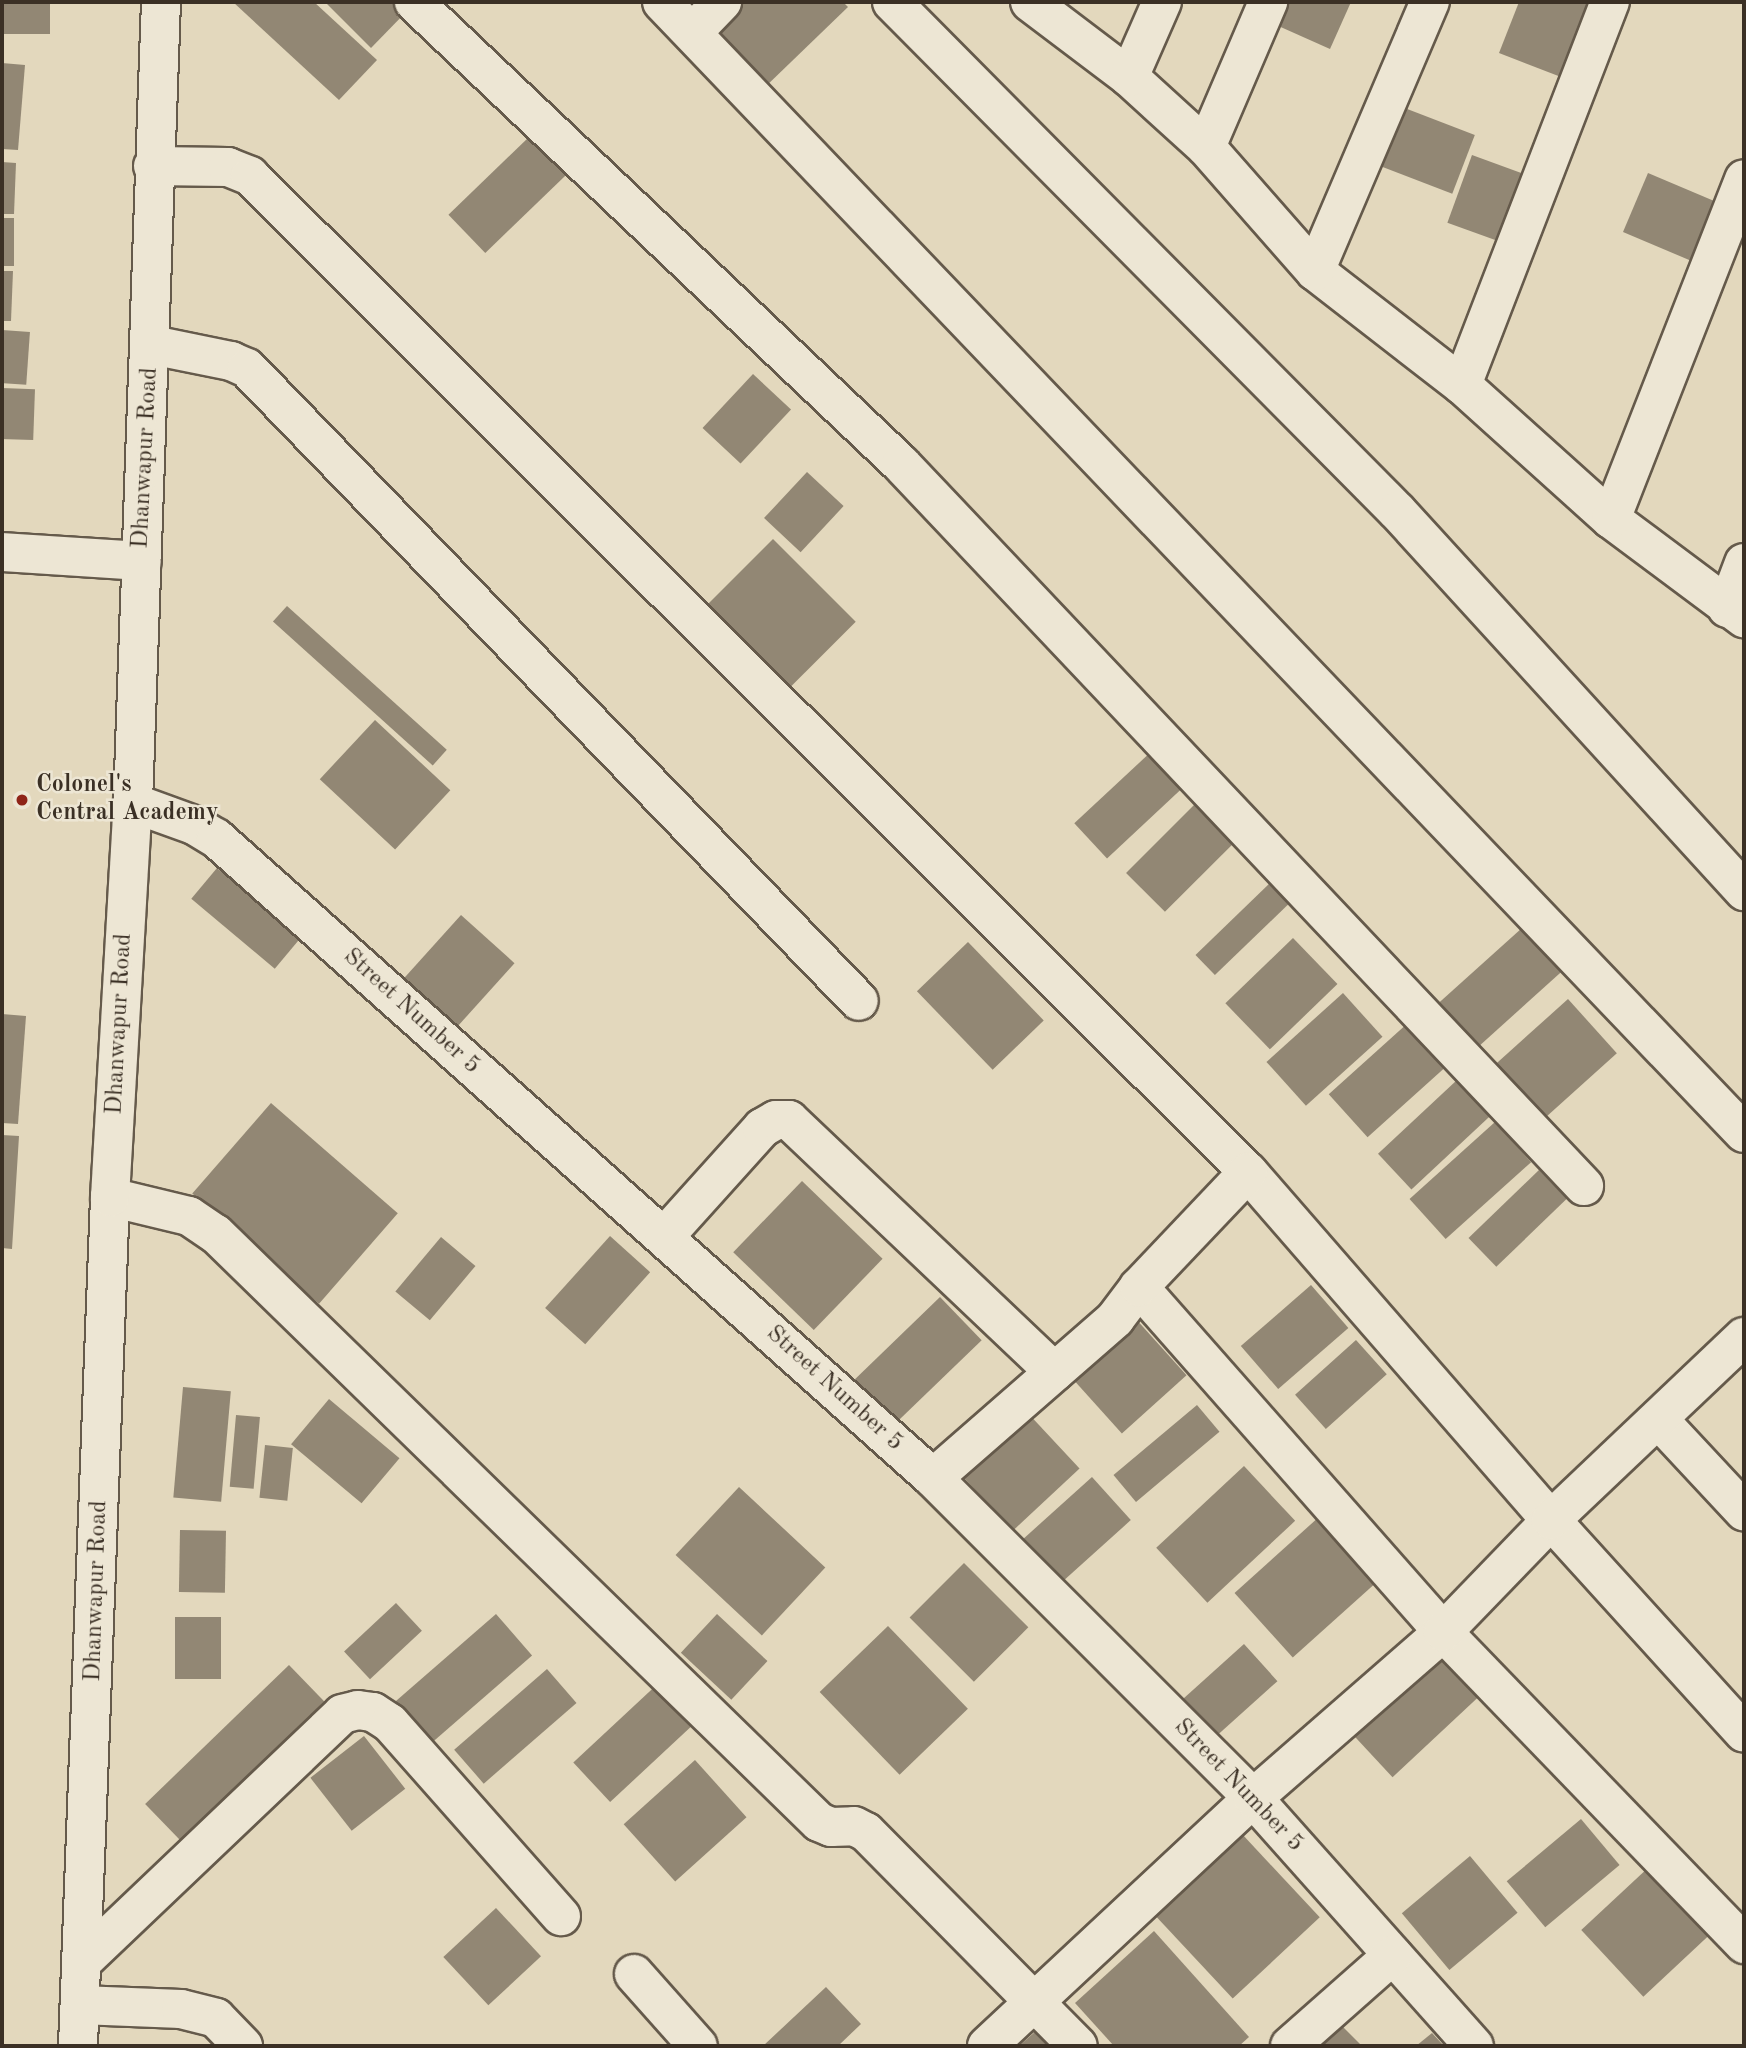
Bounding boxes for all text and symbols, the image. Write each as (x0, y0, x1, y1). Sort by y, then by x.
street label: Dhanwapur Road (127, 367, 165, 549)
place label: Colonel's Central Academy (36, 772, 219, 828)
marker: Colonel's Central Academy (14, 792, 30, 808)
street label: Dhanwapur Road (101, 933, 139, 1115)
street label: Street Number 5 (337, 943, 485, 1081)
street label: Street Number 5 (760, 1320, 908, 1458)
street label: Dhanwapur Road (79, 1500, 115, 1682)
street label: Street Number 5 (1167, 1713, 1309, 1859)

